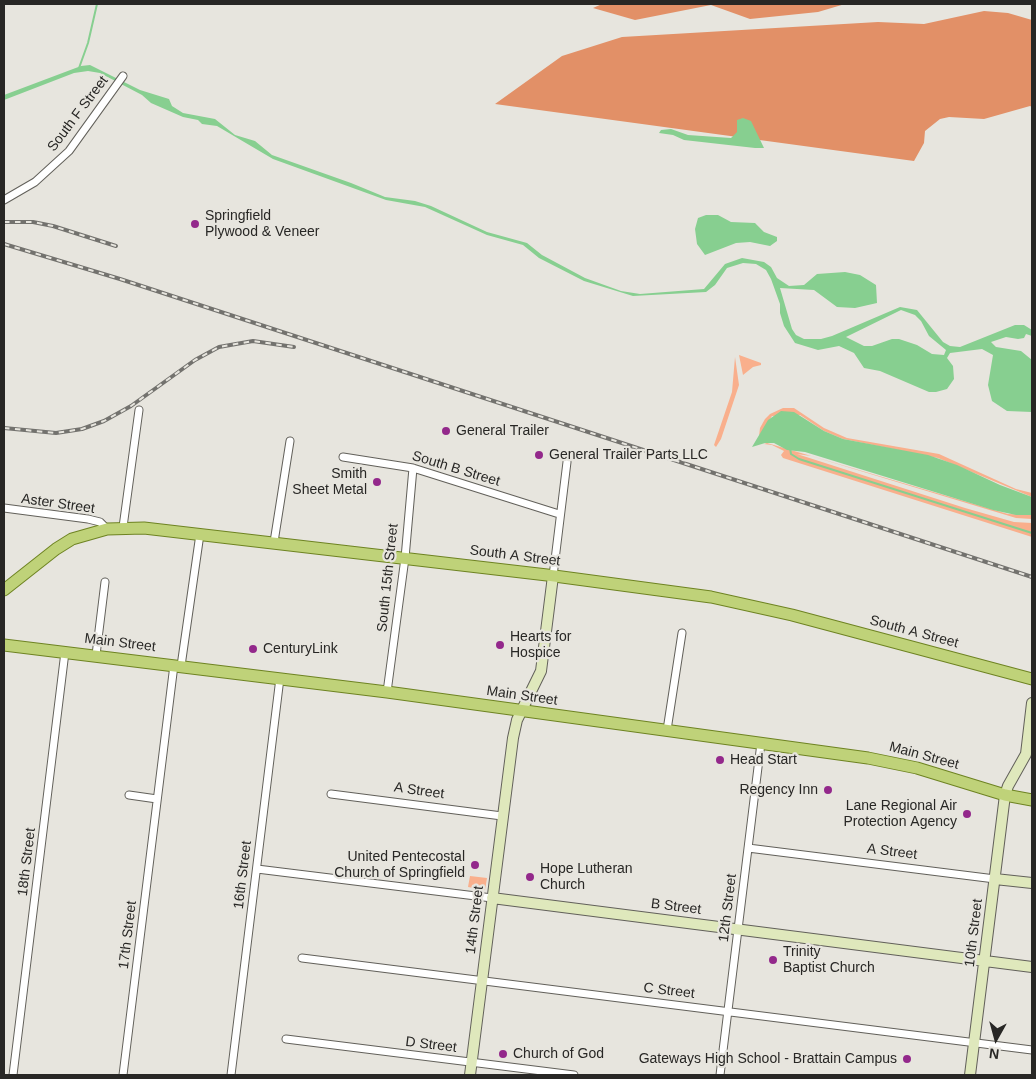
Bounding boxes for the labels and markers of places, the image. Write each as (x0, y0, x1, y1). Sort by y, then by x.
place label: Springfield Plywood & Veneer (205, 208, 319, 240)
marker: Springfield Plywood & Veneer (189, 218, 201, 230)
place label: General Trailer (456, 423, 549, 439)
marker: General Trailer (440, 425, 452, 437)
place label: General Trailer Parts LLC (549, 447, 708, 463)
marker: General Trailer Parts LLC (533, 449, 545, 461)
place label: Smith Sheet Metal (292, 466, 367, 498)
marker: Smith Sheet Metal (371, 476, 383, 488)
place label: Hearts for Hospice (510, 629, 571, 662)
marker: Hearts for Hospice (494, 639, 506, 651)
place label: CenturyLink (263, 641, 338, 657)
marker: CenturyLink (247, 643, 259, 655)
place label: Head Start (730, 752, 797, 768)
marker: Head Start (714, 754, 726, 766)
place label: Regency Inn (739, 782, 818, 798)
marker: Regency Inn (822, 784, 834, 796)
place label: Lane Regional Air Protection Agency (843, 798, 957, 830)
marker: Lane Regional Air Protection Agency (961, 808, 973, 820)
place label: United Pentecostal Church of Springfield (334, 849, 465, 882)
marker: United Pentecostal Church of Springfield (469, 859, 481, 871)
place label: Hope Lutheran Church (540, 861, 633, 894)
marker: Hope Lutheran Church (524, 871, 536, 883)
place label: Trinity Baptist Church (783, 944, 875, 976)
marker: Trinity Baptist Church (767, 954, 779, 966)
place label: Church of God (513, 1046, 604, 1062)
marker: Church of God (497, 1048, 509, 1060)
place label: Gateways High School - Brattain Campus (639, 1051, 897, 1067)
marker: Gateways High School - Brattain Campus (901, 1053, 913, 1065)

